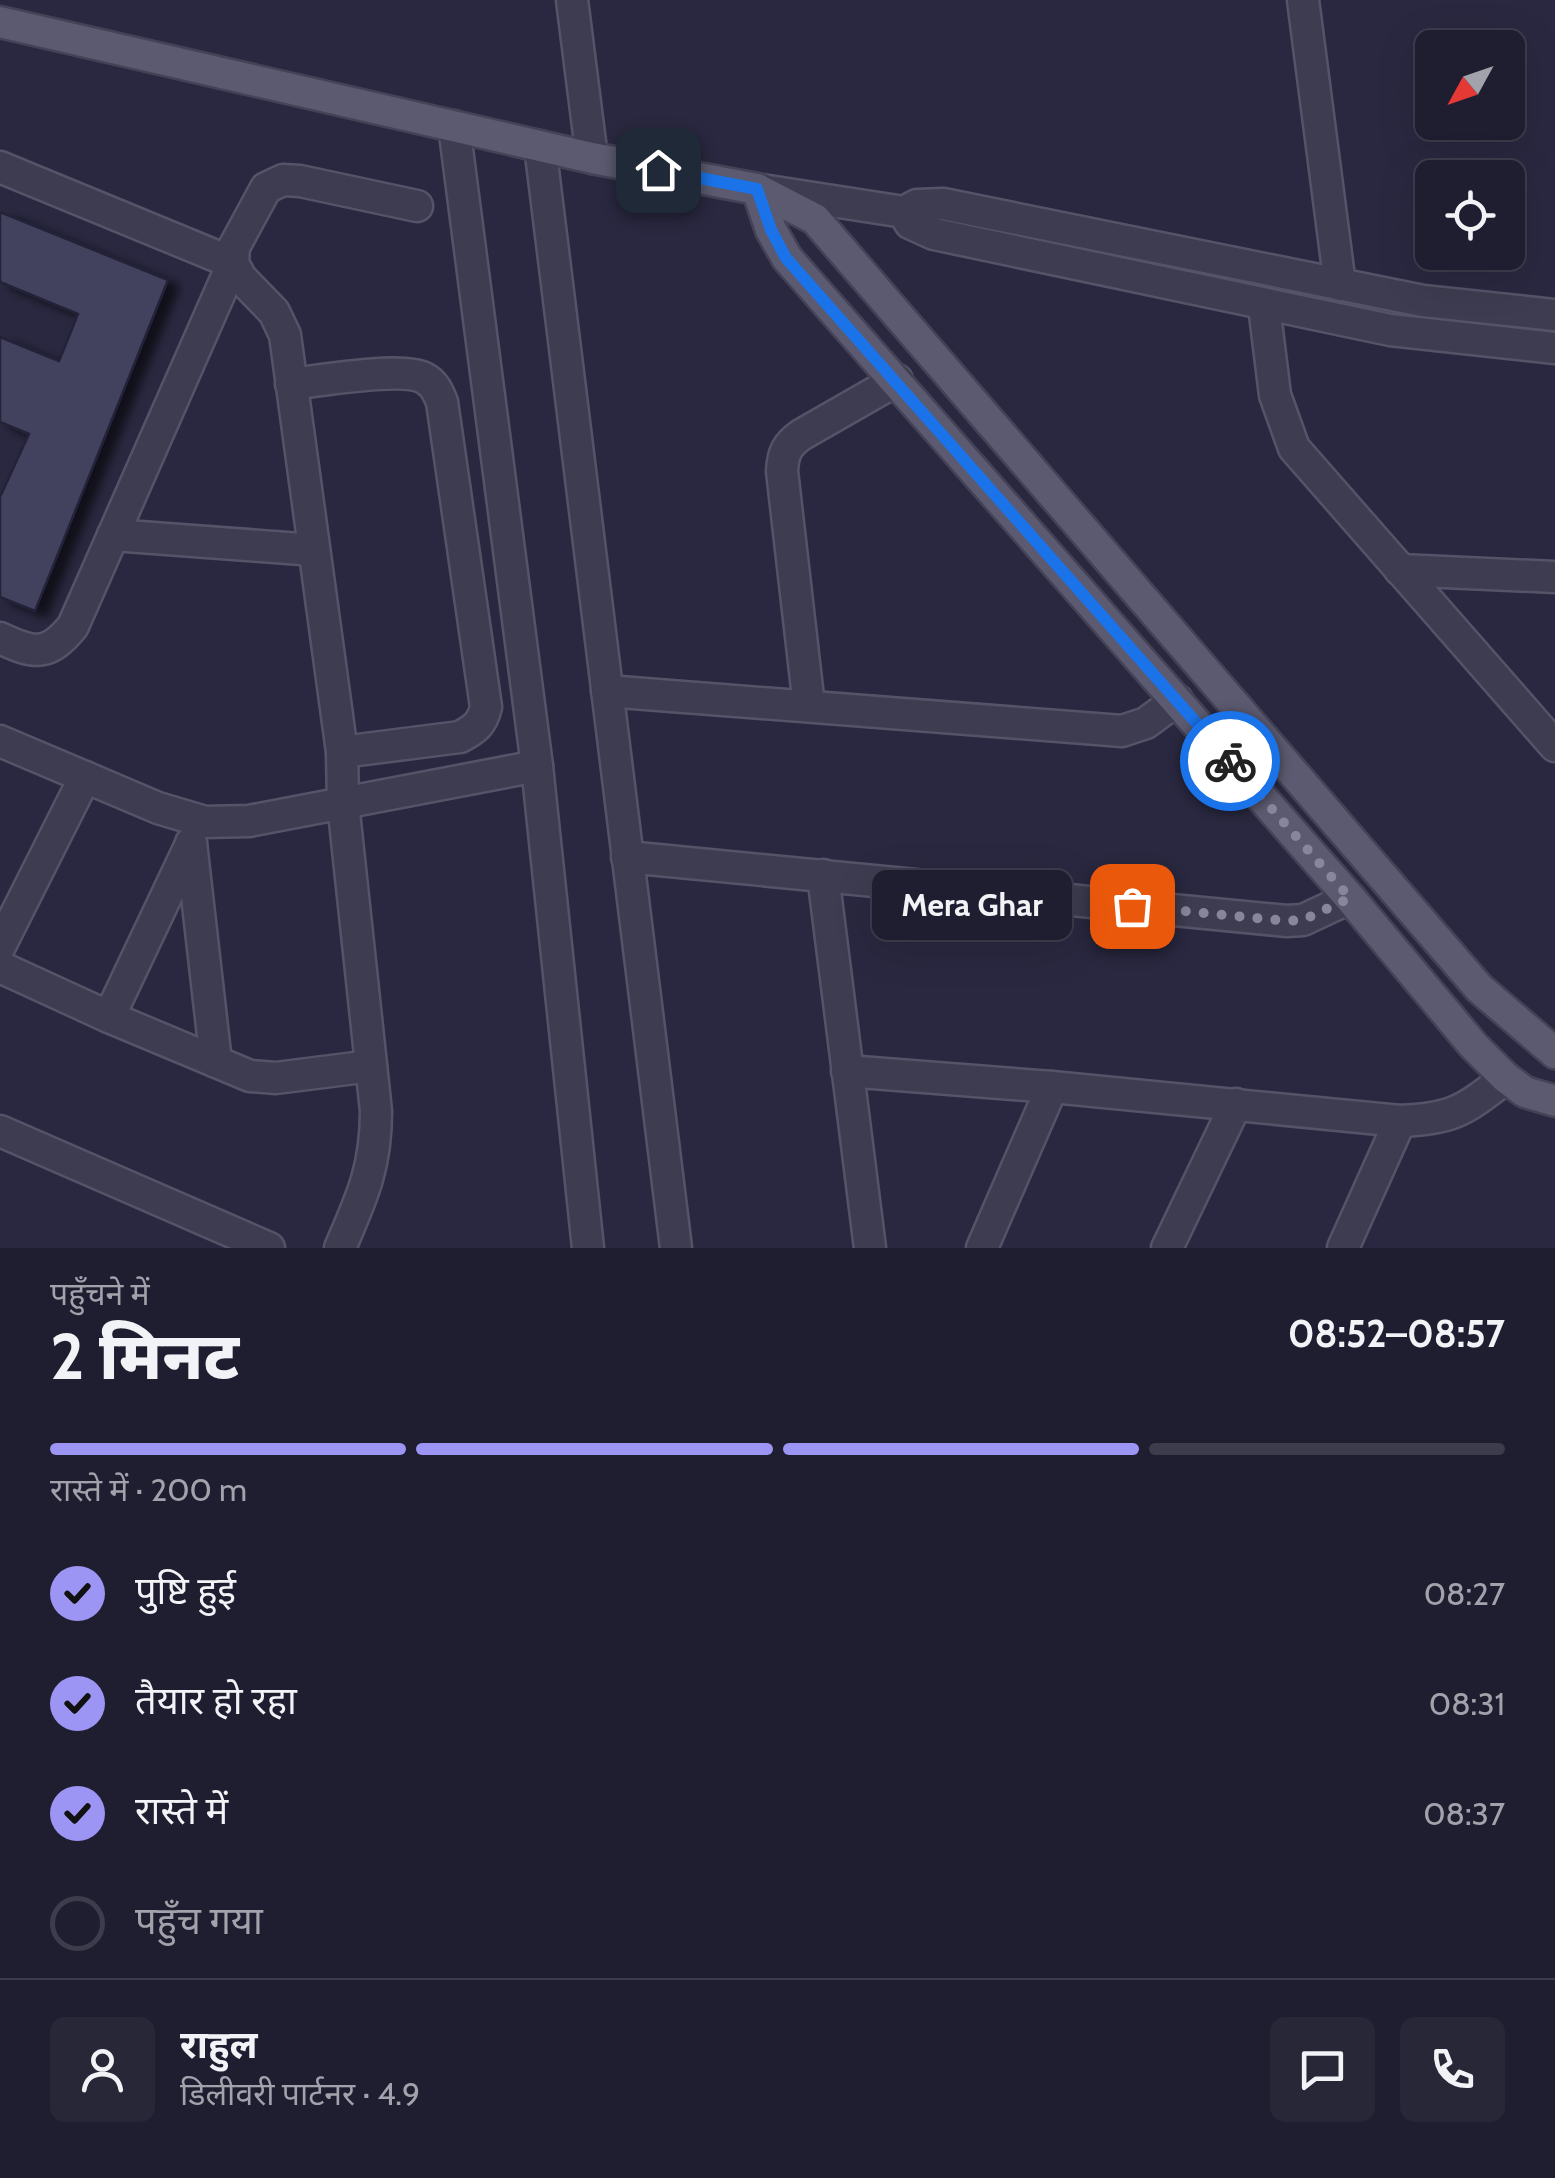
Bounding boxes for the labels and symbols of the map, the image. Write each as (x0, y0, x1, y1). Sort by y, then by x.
north arrow (1415, 30, 1525, 140)
pin (616, 128, 701, 213)
courier (1180, 711, 1280, 811)
pin (1090, 864, 1175, 949)
callout: Mera Ghar (872, 871, 1072, 941)

